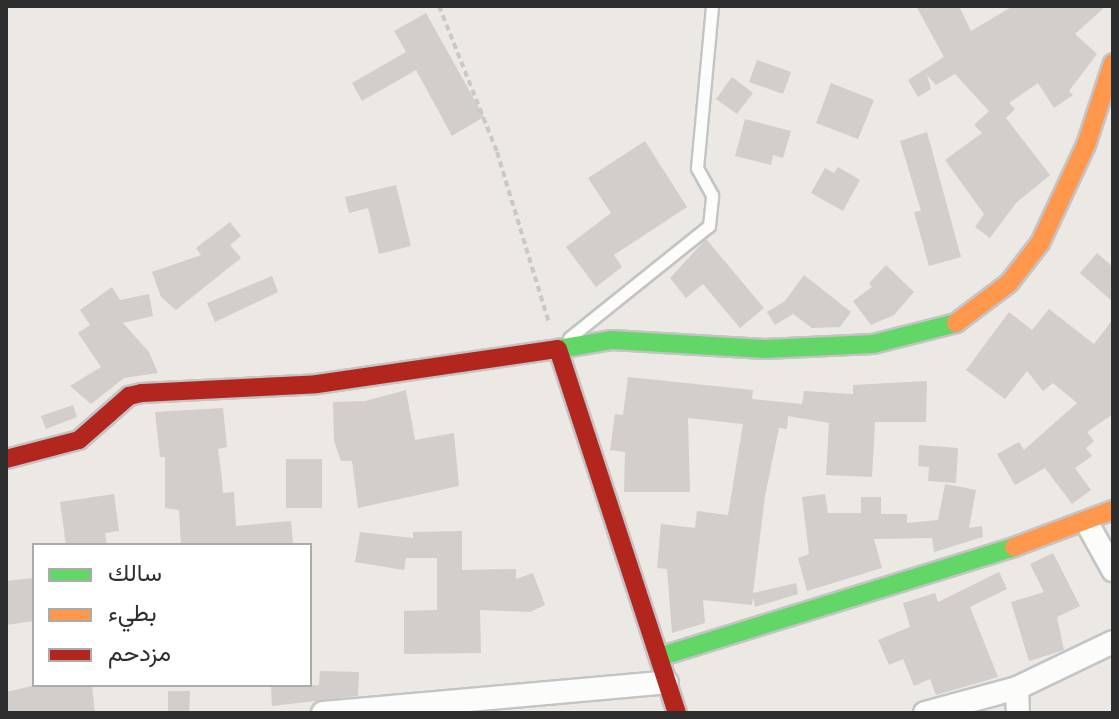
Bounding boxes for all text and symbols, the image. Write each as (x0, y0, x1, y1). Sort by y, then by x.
legend (32, 543, 312, 687)
text: سالك (108, 557, 162, 588)
text: بطيء (108, 597, 157, 628)
text: مزدحم (108, 637, 171, 668)

